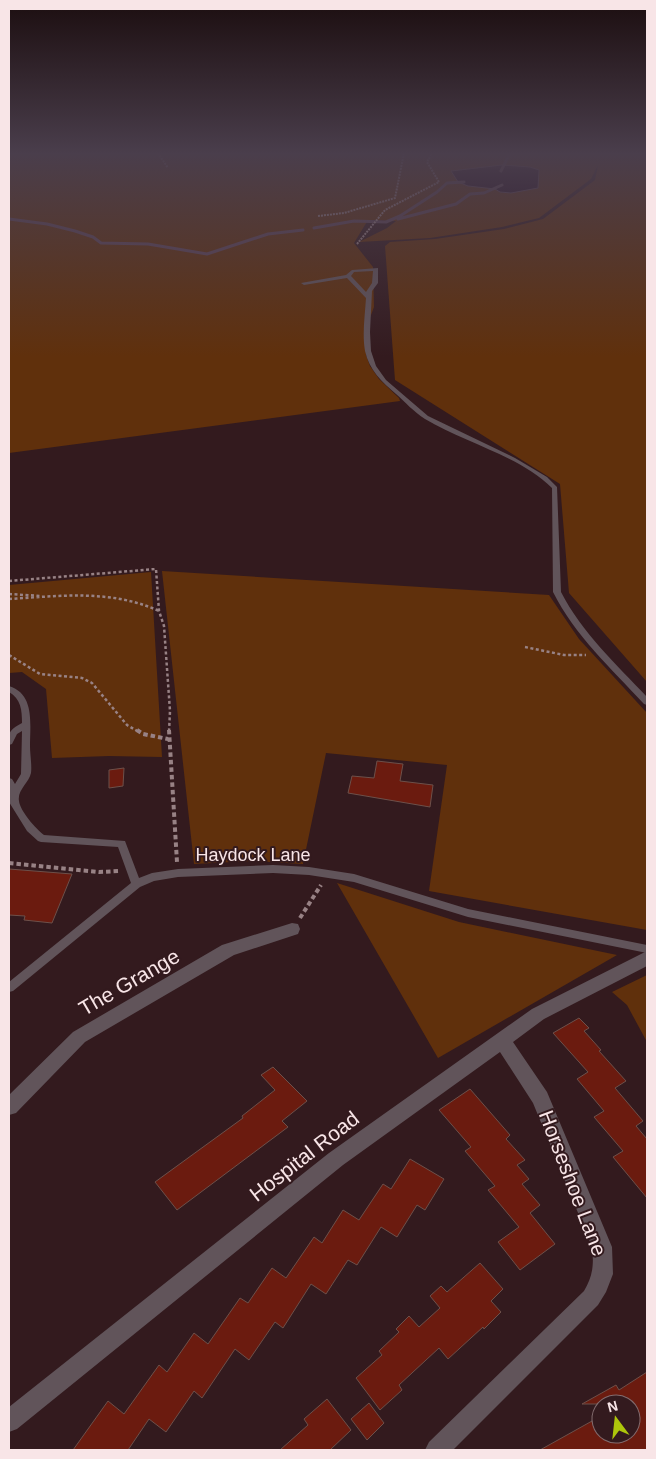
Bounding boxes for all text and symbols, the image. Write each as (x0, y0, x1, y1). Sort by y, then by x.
street label: Haydock Lane (195, 845, 311, 865)
street label: The Grange (75, 944, 183, 1020)
street label: Hospital Road (245, 1106, 363, 1206)
street label: Horseshoe Lane (535, 1107, 611, 1259)
north arrow (591, 1394, 641, 1444)
text: N (606, 1397, 620, 1415)

